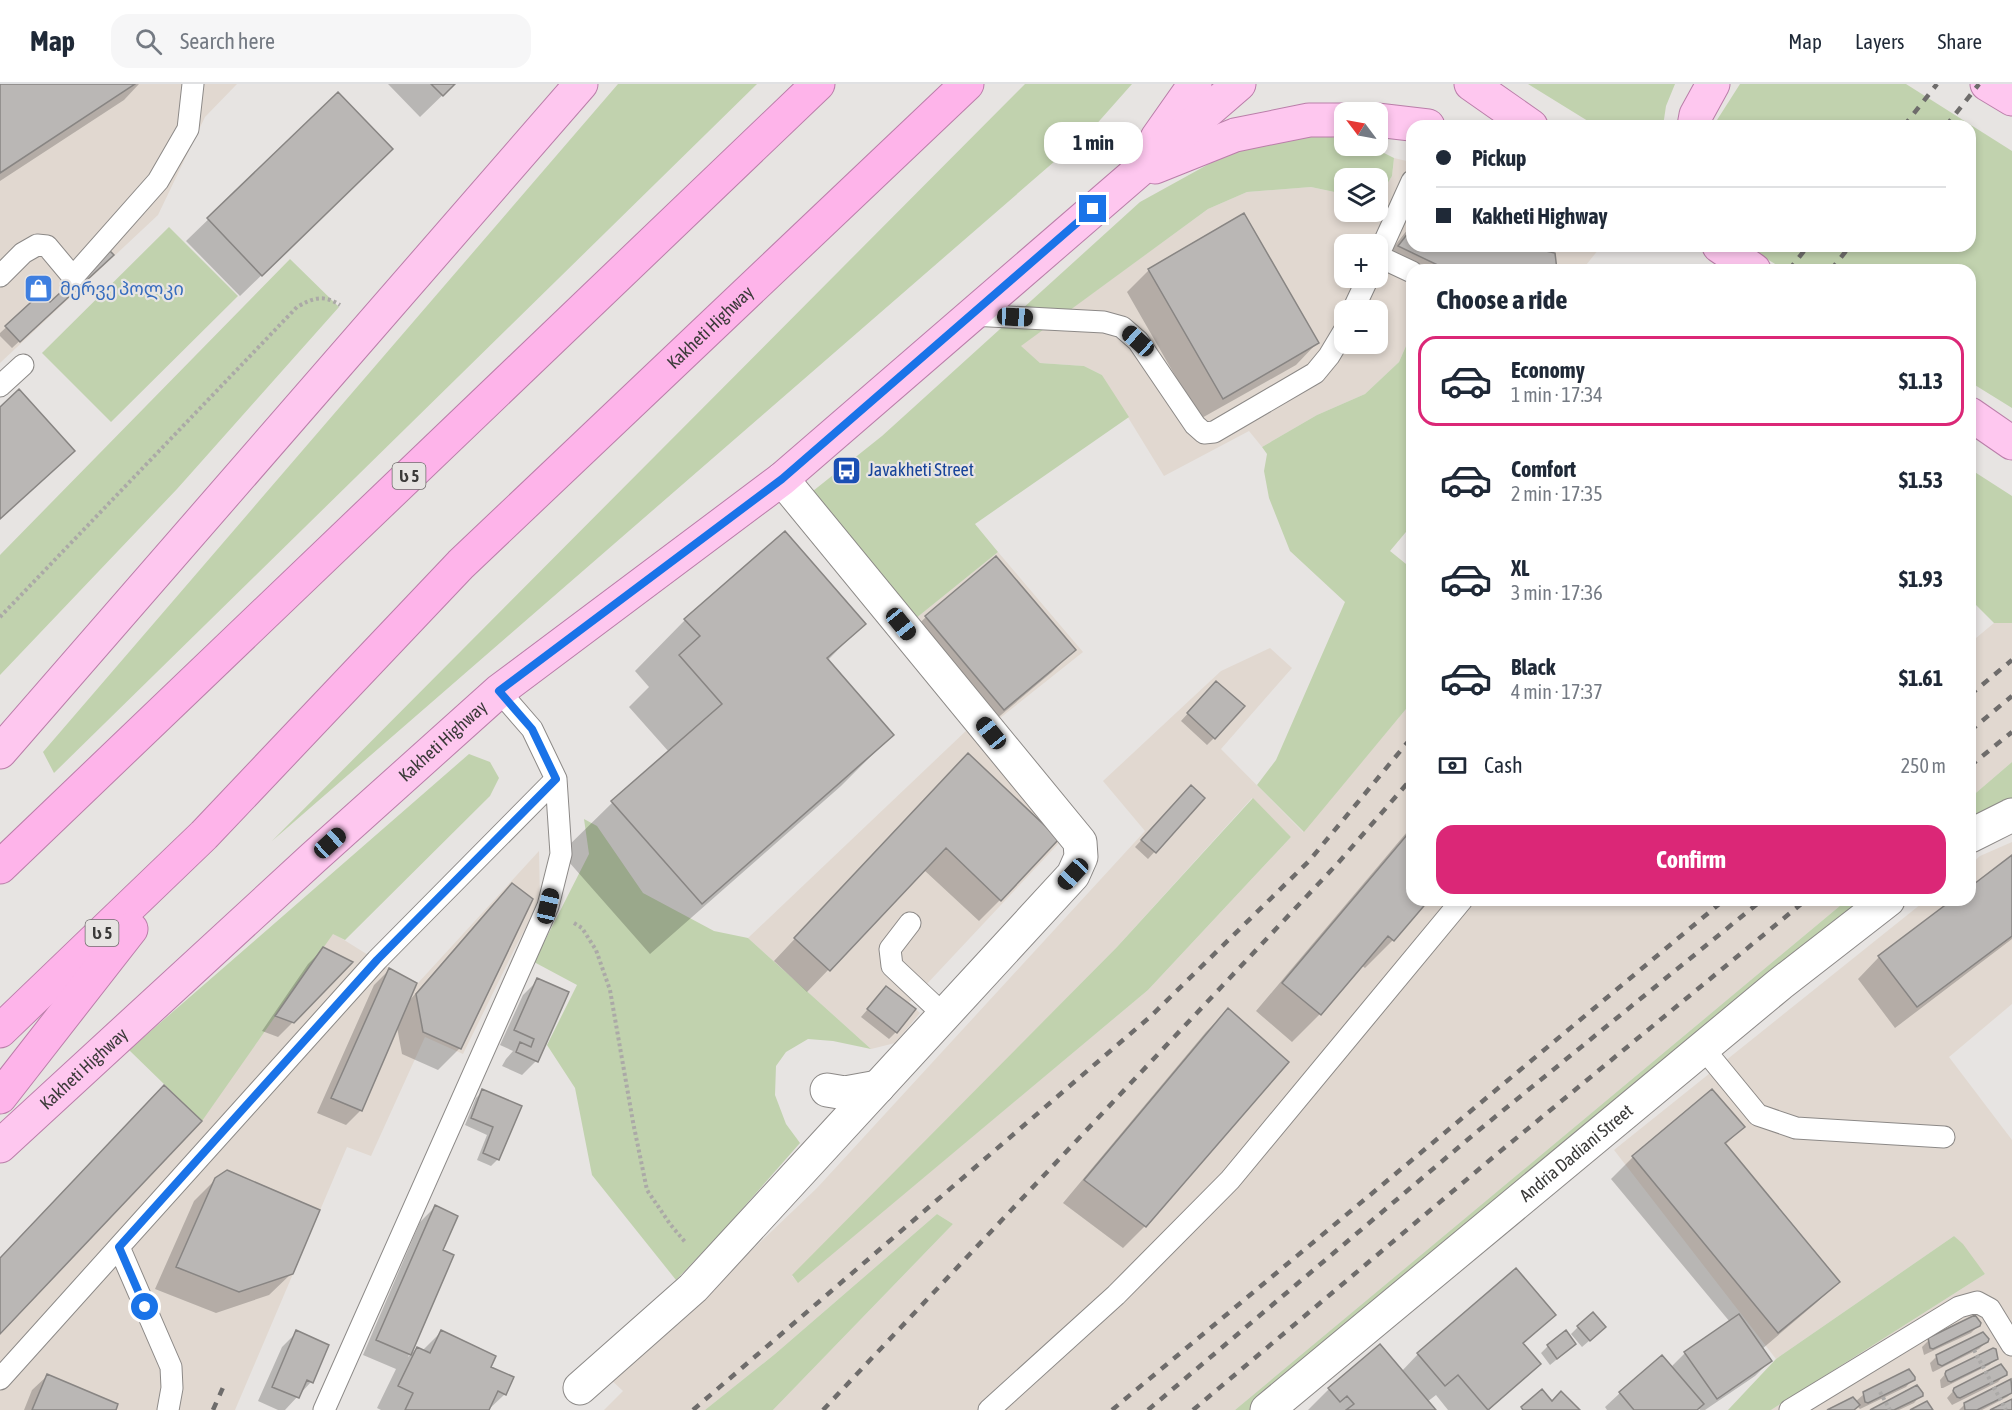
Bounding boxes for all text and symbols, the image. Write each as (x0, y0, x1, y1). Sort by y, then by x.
search box (111, 14, 531, 68)
text: Map (30, 25, 75, 57)
icon: search (132, 25, 165, 58)
text: Search here (180, 28, 275, 54)
text: Map (1788, 29, 1822, 53)
text: Layers (1855, 29, 1905, 53)
text: Share (1938, 29, 1982, 53)
north arrow (1334, 102, 1388, 156)
map controls (1334, 102, 1388, 354)
callout: 1 min (1044, 122, 1142, 164)
text: 1 min (1073, 131, 1114, 154)
text: Pickup (1472, 145, 1527, 171)
button: layers (1334, 168, 1388, 222)
route end (1079, 195, 1106, 222)
text: Kakheti Highway (1472, 203, 1608, 229)
button: + (1334, 234, 1388, 288)
shop icon: მერვე პოლკი (23, 273, 55, 305)
place label: მერვე პოლკი (60, 278, 184, 300)
street label: Kakheti Highway (662, 281, 757, 373)
text: Choose a ride (1436, 284, 1568, 315)
button: − (1334, 300, 1388, 354)
car (997, 307, 1033, 327)
car (1119, 322, 1157, 360)
icon: car (1439, 354, 1493, 408)
text: Economy (1511, 357, 1585, 383)
text: $1.13 (1899, 368, 1943, 394)
text: 1 min · 17:34 (1511, 383, 1603, 406)
icon: car (1439, 453, 1493, 507)
bus stop icon: Javakheti Street (831, 454, 863, 486)
text: Comfort (1511, 456, 1576, 482)
place label: Javakheti Street (868, 459, 974, 480)
road number: ს 5 (392, 463, 426, 489)
text: $1.53 (1899, 467, 1943, 493)
text: 2 min · 17:35 (1511, 482, 1603, 505)
icon: car (1439, 552, 1493, 606)
text: XL (1511, 555, 1529, 581)
text: $1.93 (1899, 566, 1943, 592)
text: 3 min · 17:36 (1511, 581, 1603, 604)
car (883, 604, 919, 644)
icon: car (1439, 651, 1493, 705)
text: Black (1511, 654, 1555, 680)
text: $1.61 (1899, 665, 1943, 691)
text: 4 min · 17:37 (1511, 680, 1603, 703)
street label: Kakheti Highway (394, 696, 491, 786)
car (973, 713, 1009, 753)
icon: cash (1436, 749, 1469, 782)
text: Cash (1484, 752, 1523, 778)
text: 250 m (1901, 754, 1946, 777)
car (311, 824, 349, 862)
button: Confirm (1436, 825, 1946, 894)
car (1054, 855, 1092, 893)
car (535, 886, 561, 926)
road number: ს 5 (86, 920, 118, 946)
street label: Kakheti Highway (36, 1023, 131, 1114)
street label: Andria Dadiani Street (1515, 1100, 1637, 1206)
route start (131, 1293, 158, 1320)

